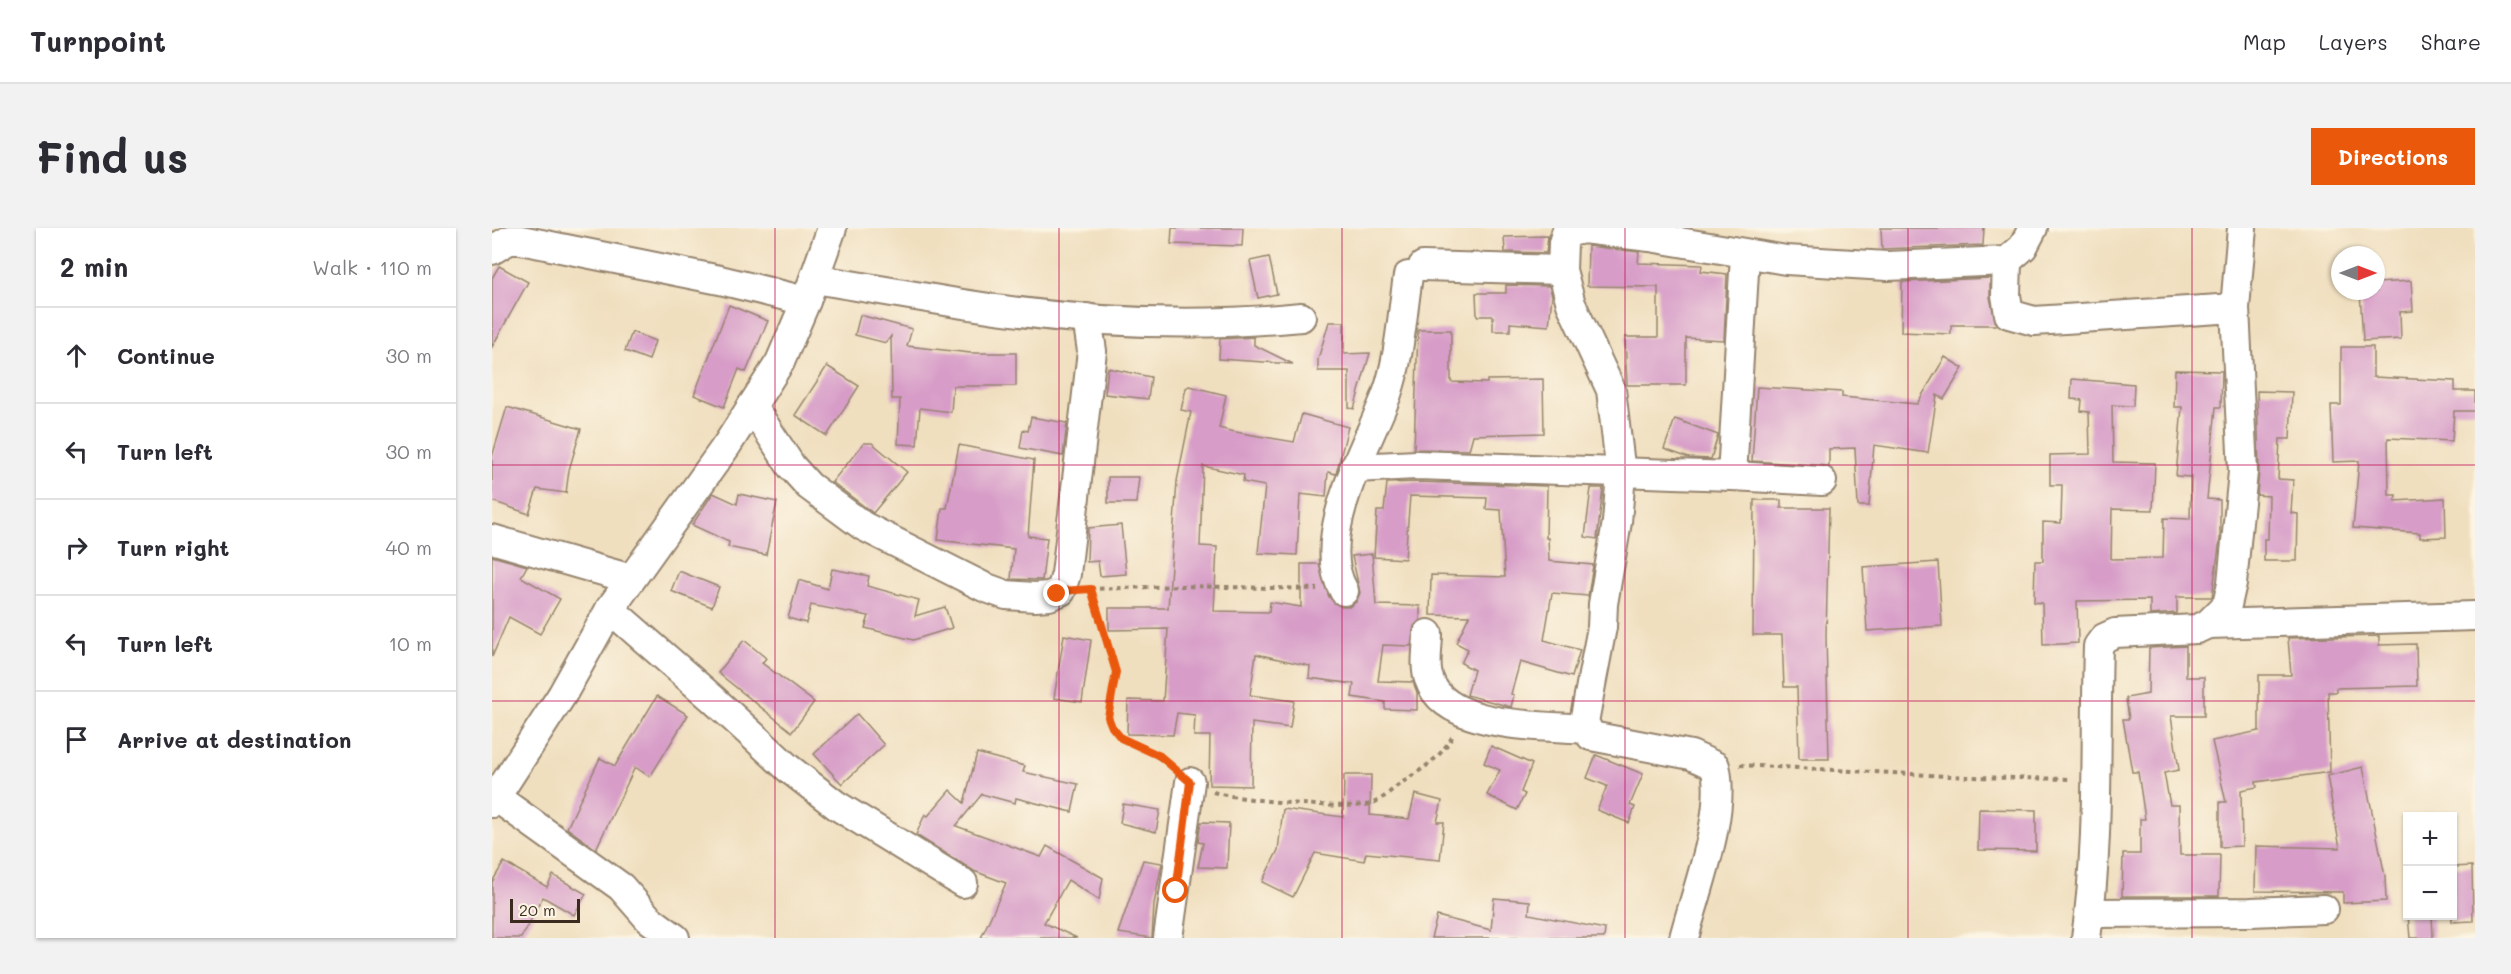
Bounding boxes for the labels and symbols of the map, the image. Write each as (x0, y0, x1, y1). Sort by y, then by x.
north arrow (2331, 246, 2385, 300)
route end (1043, 580, 1069, 606)
route start (1162, 877, 1188, 903)
scale bar (510, 896, 580, 924)

